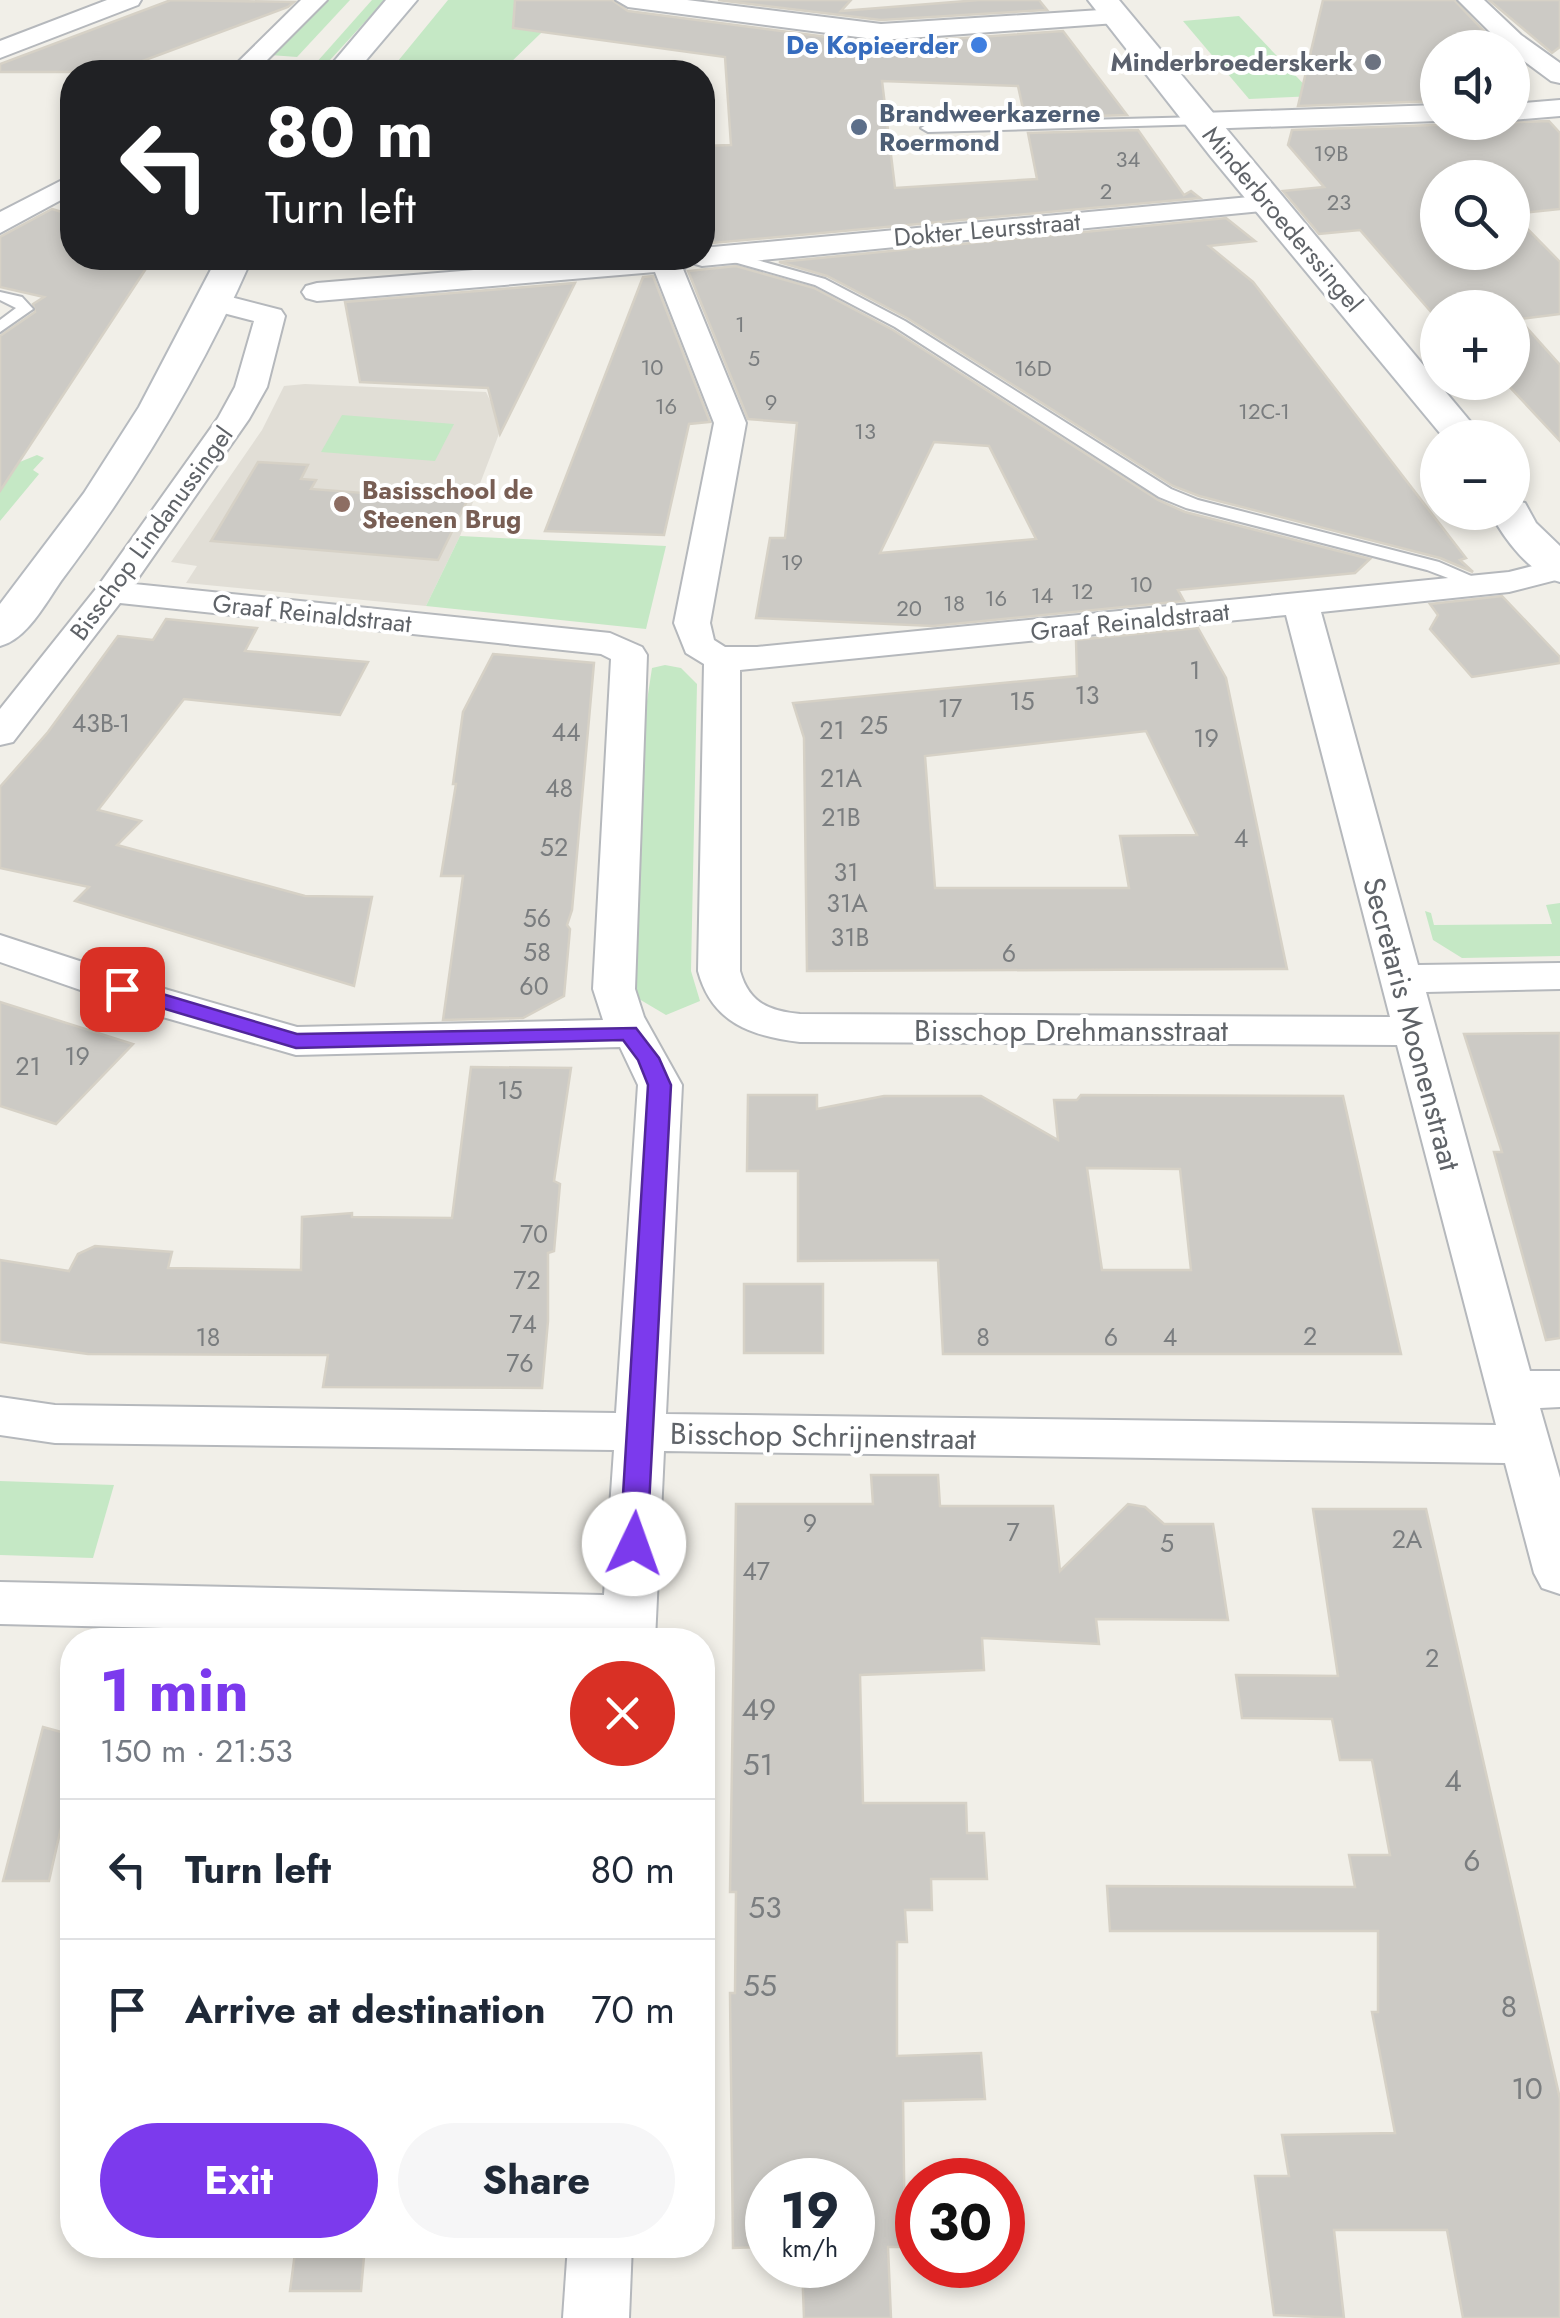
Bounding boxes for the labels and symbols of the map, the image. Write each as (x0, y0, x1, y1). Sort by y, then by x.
place label: De Kopieerder (786, 27, 960, 63)
marker: De Kopieerder (968, 34, 990, 56)
place label: Minderbroederskerk (1111, 44, 1354, 80)
marker: Minderbroederskerk (1362, 51, 1384, 73)
place label: Brandweerkazerne Roermond (879, 95, 1101, 160)
marker: Brandweerkazerne Roermond (848, 116, 870, 138)
street label: Minderbroederssingel (1194, 118, 1372, 320)
house number: 19B (1314, 137, 1348, 169)
house number: 34 (1116, 143, 1141, 175)
house number: 2 (1100, 175, 1112, 207)
house number: 23 (1327, 186, 1351, 218)
street label: Dokter Leursstraat (892, 203, 1082, 255)
house number: 1 (735, 308, 745, 340)
house number: 5 (748, 342, 760, 374)
house number: 10 (640, 351, 664, 383)
house number: 16D (1014, 352, 1052, 384)
house number: 9 (765, 386, 777, 418)
house number: 16 (655, 390, 677, 422)
house number: 12C-1 (1238, 395, 1290, 427)
house number: 13 (854, 415, 876, 447)
street label: Bisschop Lindanussingel (61, 418, 241, 648)
place label: Basisschool de Steenen Brug (362, 472, 533, 537)
marker: Basisschool de Steenen Brug (331, 493, 353, 515)
house number: 19 (781, 546, 803, 578)
house number: 10 (1129, 568, 1153, 600)
house number: 12 (1071, 575, 1093, 607)
house number: 14 (1031, 579, 1054, 611)
house number: 16 (985, 582, 1007, 614)
street label: Graaf Reinaldstraat (211, 585, 413, 641)
house number: 18 (943, 587, 965, 619)
house number: 20 (896, 592, 922, 624)
street label: Graaf Reinaldstraat (1029, 593, 1231, 649)
house number: 1 (1189, 652, 1201, 688)
house number: 13 (1075, 677, 1099, 713)
house number: 15 (1009, 683, 1035, 719)
house number: 17 (938, 690, 962, 726)
house number: 43B-1 (72, 705, 130, 741)
house number: 25 (860, 707, 888, 743)
house number: 21 (819, 712, 845, 748)
house number: 44 (551, 714, 581, 750)
house number: 19 (1193, 720, 1219, 756)
house number: 21A (820, 760, 862, 796)
house number: 48 (545, 770, 573, 806)
house number: 21B (821, 799, 861, 835)
house number: 4 (1234, 820, 1248, 856)
house number: 52 (540, 829, 568, 865)
house number: 31 (834, 854, 858, 890)
street label: Secretaris Moonenstraat (1352, 873, 1472, 1176)
house number: 31A (826, 885, 868, 921)
house number: 56 (523, 900, 551, 936)
house number: 31B (831, 919, 869, 955)
house number: 58 (523, 934, 551, 970)
house number: 6 (1002, 935, 1016, 971)
pin (80, 947, 165, 1032)
house number: 60 (519, 968, 549, 1004)
street label: Bisschop Drehmansstraat (914, 1009, 1229, 1052)
house number: 19 (64, 1038, 90, 1074)
house number: 21 (15, 1048, 41, 1084)
house number: 15 (497, 1072, 523, 1108)
house number: 70 (520, 1216, 548, 1252)
house number: 72 (513, 1262, 541, 1298)
house number: 74 (509, 1306, 537, 1342)
house number: 2 (1303, 1318, 1317, 1354)
house number: 18 (196, 1319, 220, 1355)
house number: 8 (976, 1319, 990, 1355)
house number: 6 (1104, 1319, 1118, 1355)
house number: 4 (1163, 1319, 1177, 1355)
house number: 76 (506, 1345, 534, 1381)
street label: Bisschop Schrijnenstraat (670, 1412, 977, 1460)
position arrow (582, 1492, 686, 1596)
house number: 9 (803, 1505, 817, 1541)
house number: 7 (1006, 1514, 1020, 1550)
house number: 2A (1392, 1521, 1423, 1557)
house number: 5 (1160, 1525, 1174, 1561)
house number: 47 (742, 1553, 770, 1589)
house number: 2 (1425, 1640, 1439, 1676)
house number: 49 (742, 1688, 776, 1731)
house number: 51 (743, 1743, 773, 1786)
house number: 4 (1444, 1759, 1462, 1802)
house number: 6 (1463, 1839, 1481, 1882)
house number: 53 (748, 1886, 782, 1929)
house number: 55 (743, 1964, 777, 2007)
house number: 8 (1501, 1985, 1517, 2028)
house number: 10 (1511, 2067, 1543, 2110)
speed limit sign: 30 (895, 2158, 1025, 2288)

